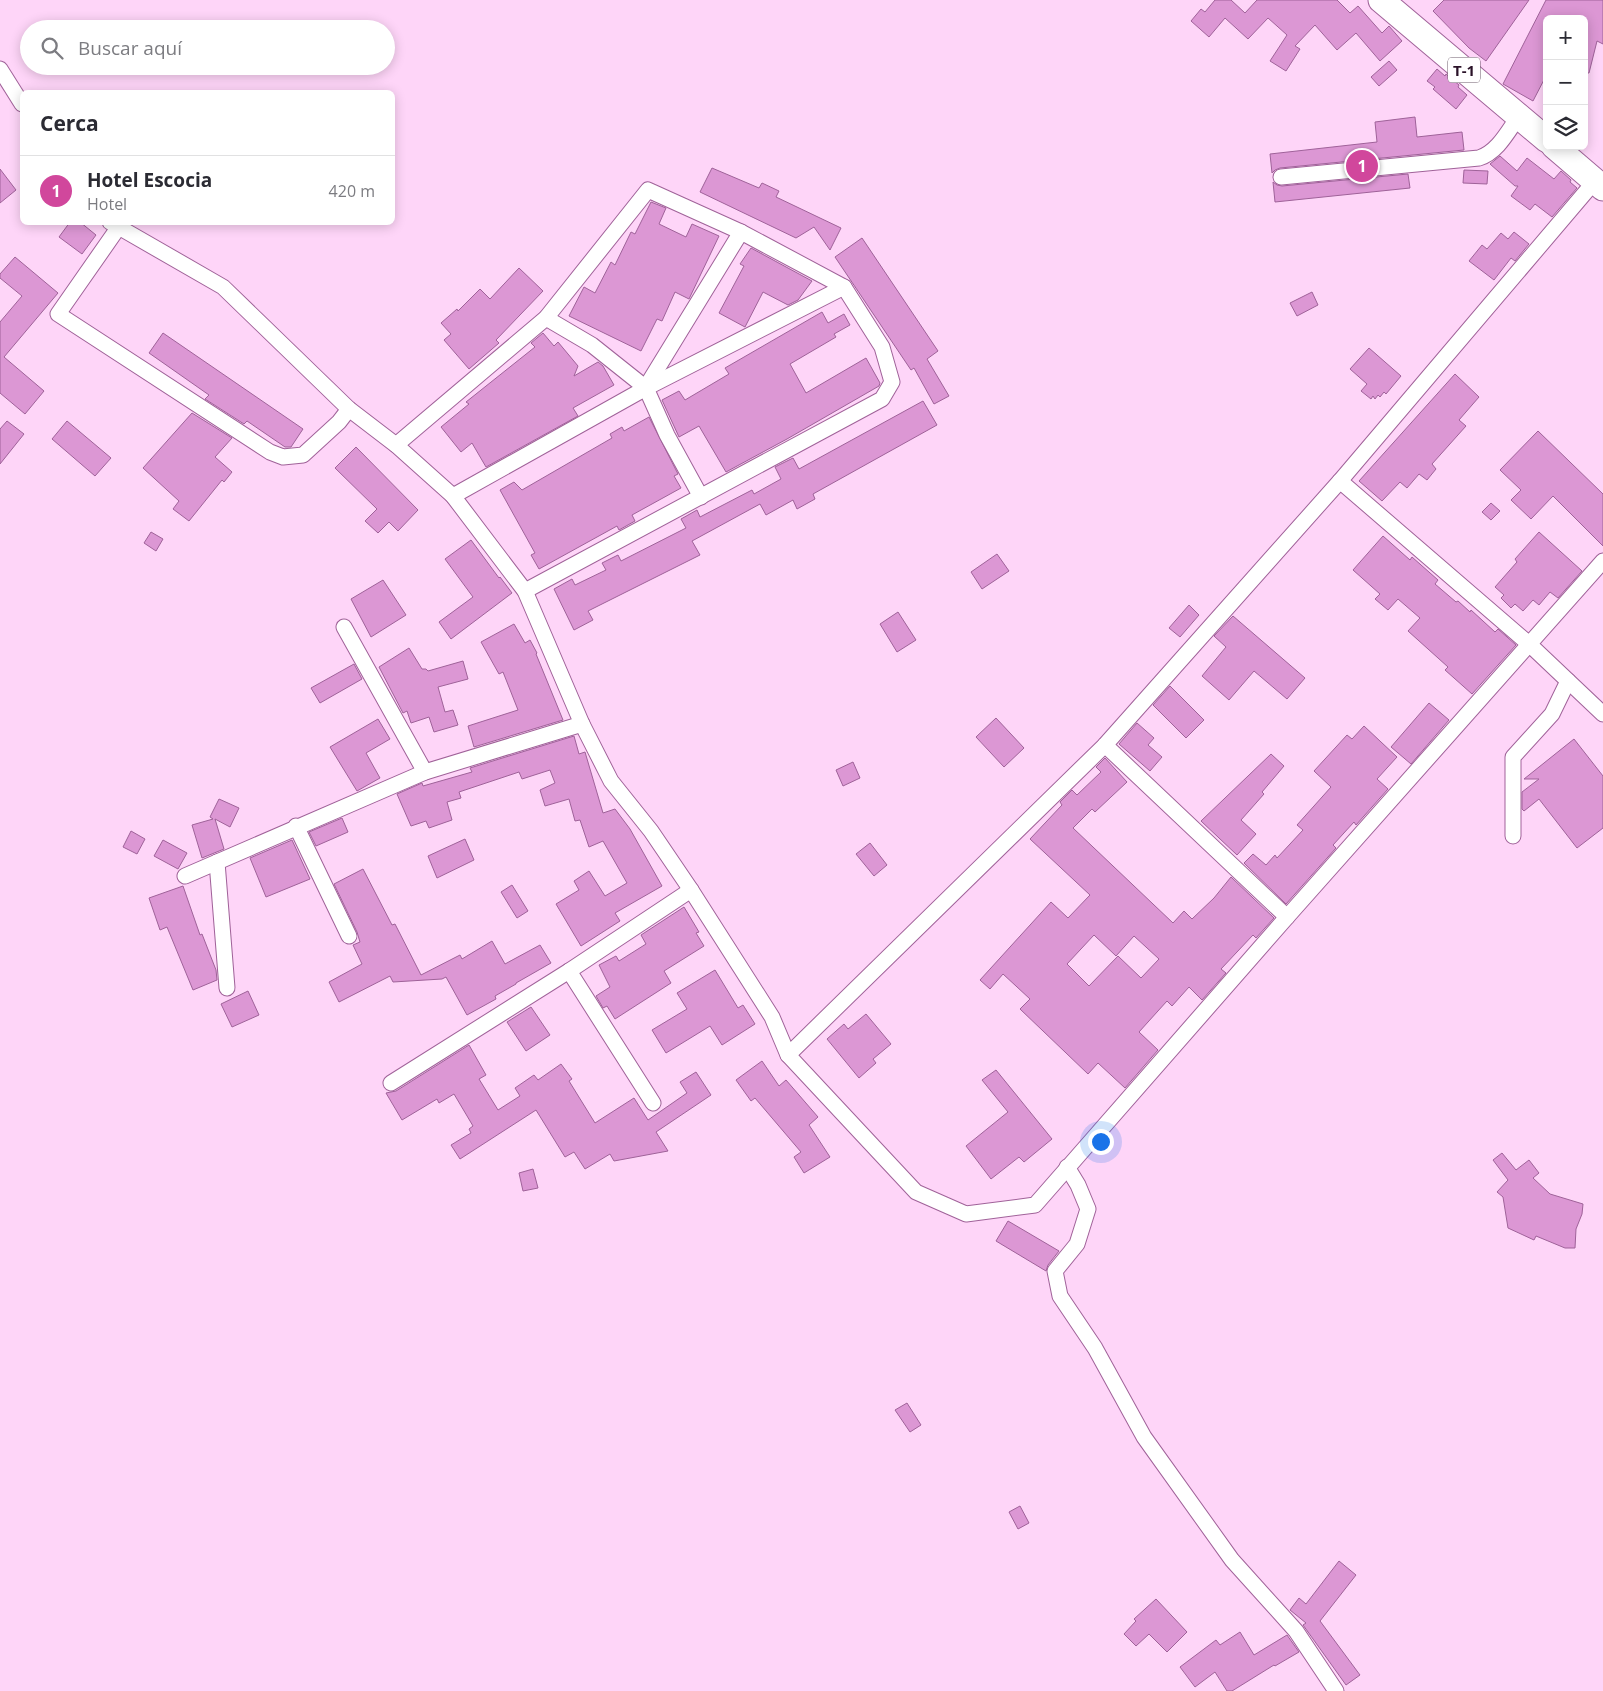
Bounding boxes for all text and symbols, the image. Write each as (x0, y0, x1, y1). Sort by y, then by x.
map controls (1543, 15, 1588, 150)
button: + (1543, 15, 1588, 60)
search box (20, 20, 395, 75)
icon: search (38, 34, 66, 62)
text: Buscar aquí (78, 35, 182, 61)
road number: T-1 (1448, 58, 1480, 82)
button: − (1543, 60, 1588, 105)
button: layers (1543, 105, 1588, 150)
text: Cerca (40, 109, 99, 137)
pin: 1 (1346, 147, 1378, 185)
text: Hotel Escocia (87, 167, 212, 193)
text: 1 (51, 180, 61, 202)
text: 420 m (329, 180, 375, 202)
text: Hotel (87, 193, 127, 215)
your location (1088, 1129, 1114, 1155)

